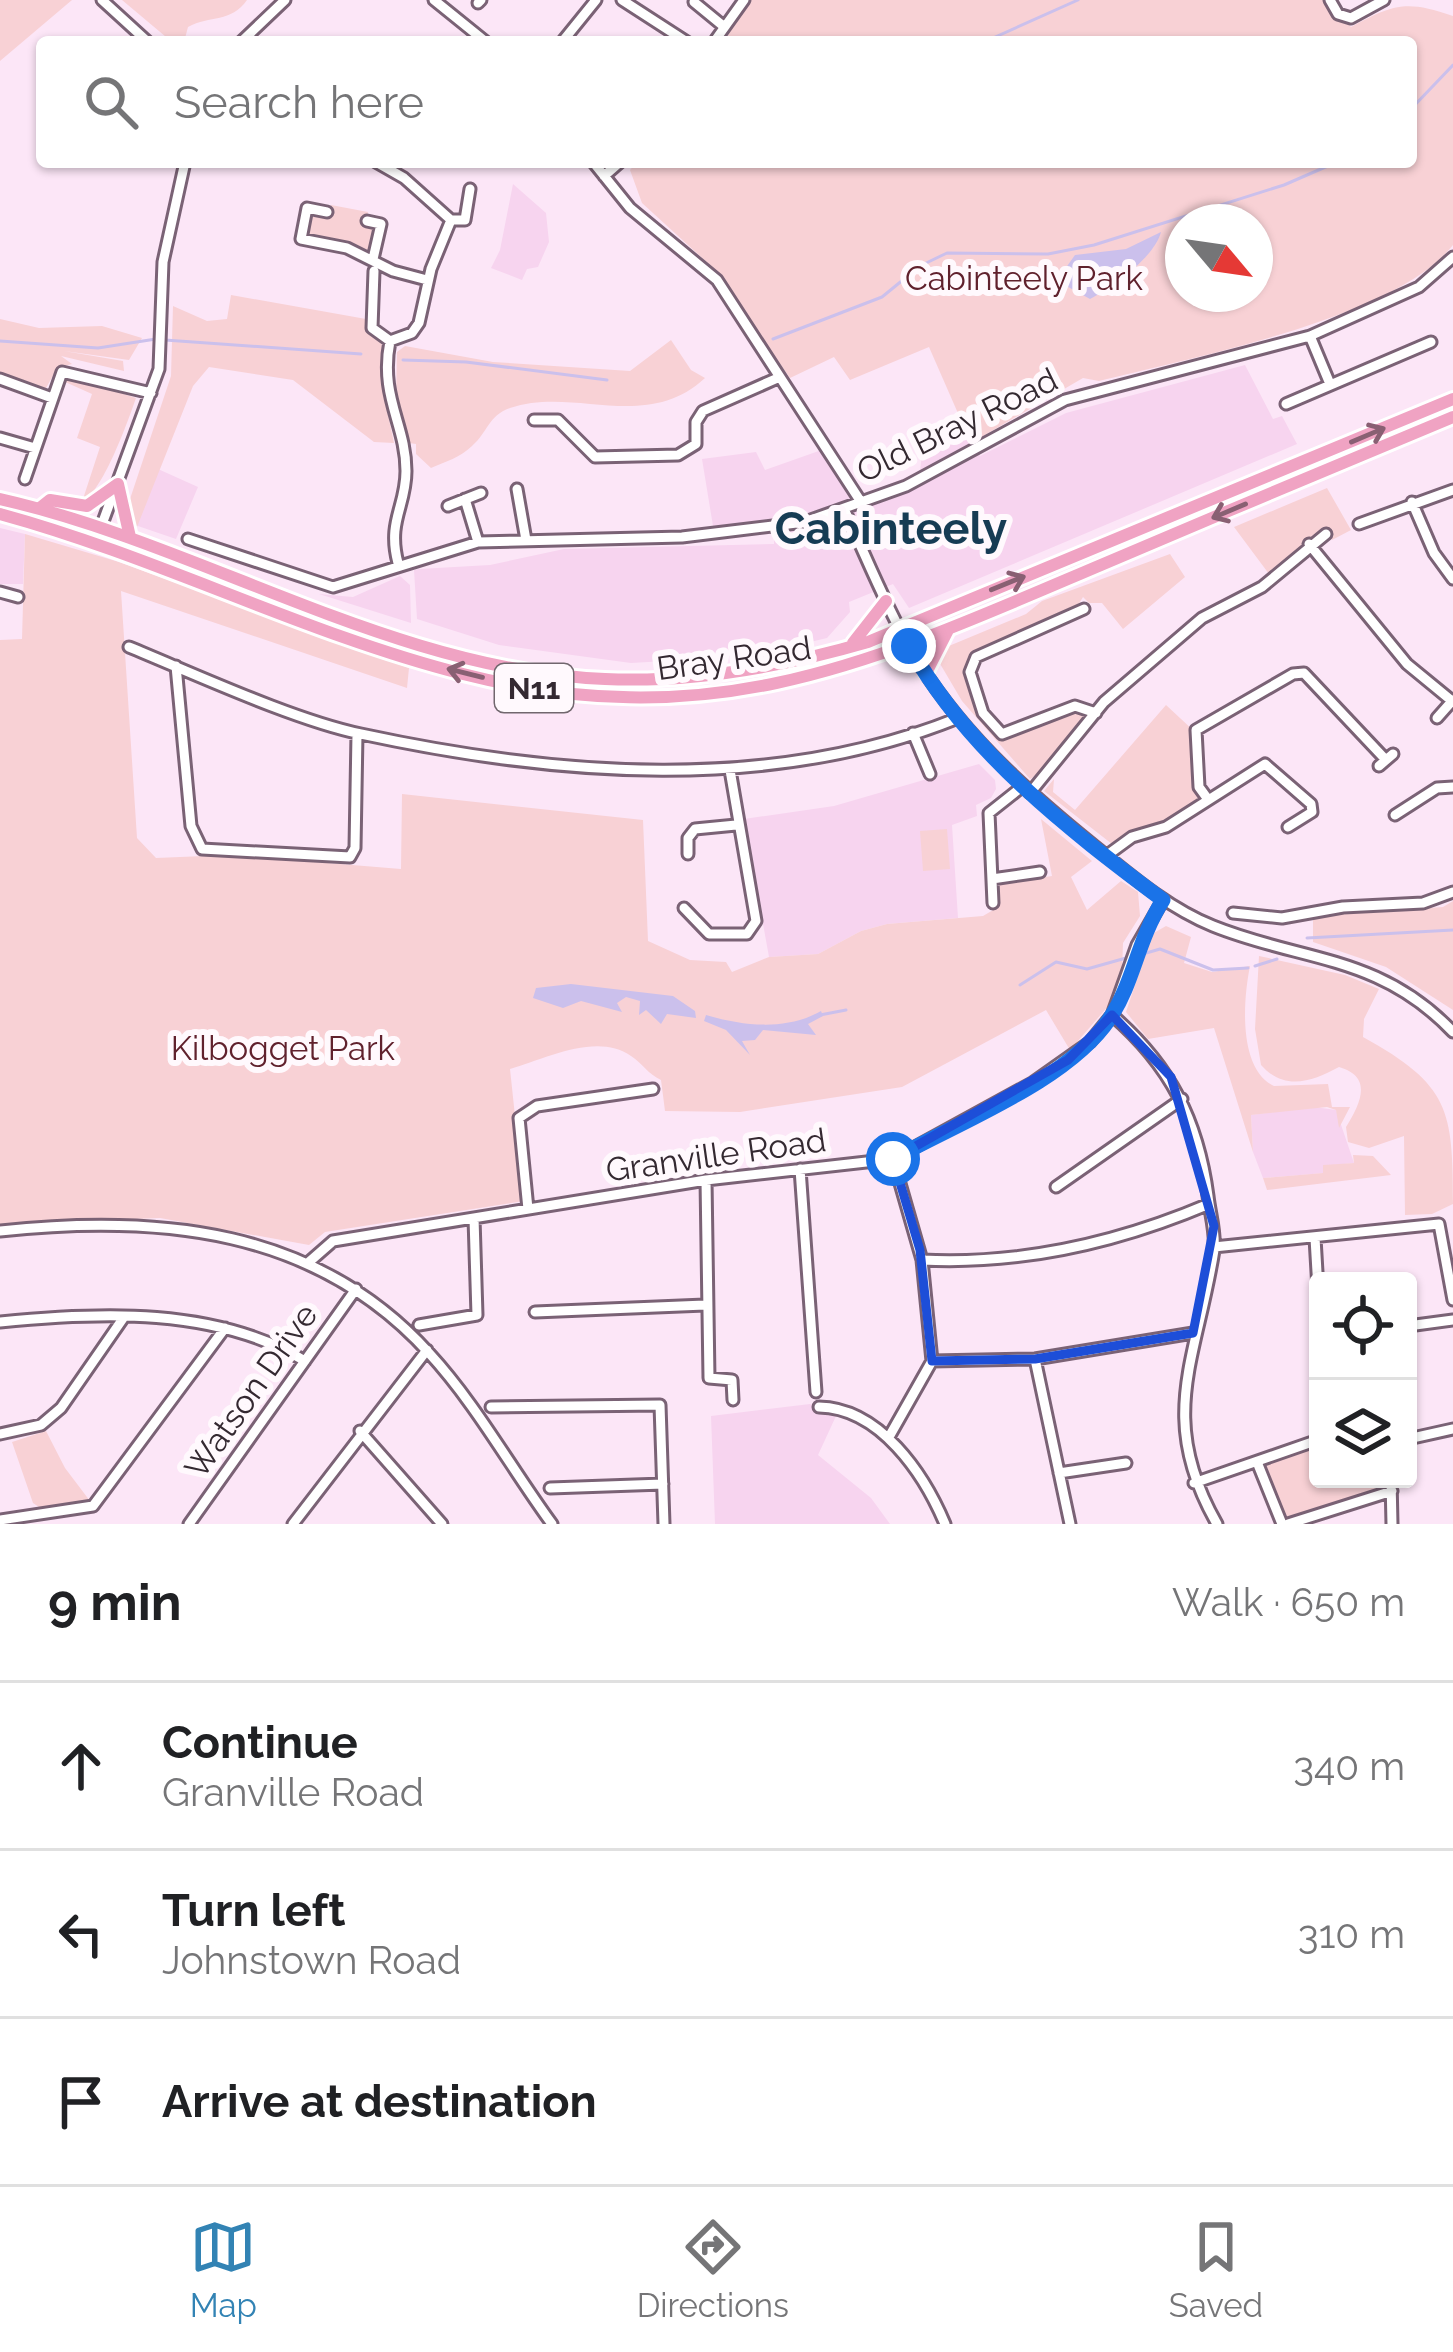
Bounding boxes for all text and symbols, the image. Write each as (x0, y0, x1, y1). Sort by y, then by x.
search box (36, 36, 1417, 168)
icon: search (78, 69, 144, 135)
text: Search here (174, 76, 424, 129)
north arrow (1165, 204, 1273, 312)
park label: Cabinteely Park (905, 259, 1144, 298)
street label: Old Bray Road (850, 360, 1064, 490)
one-way arrow (1350, 422, 1386, 444)
district label: Cabinteely (775, 502, 1008, 555)
one-way arrow (1211, 502, 1248, 523)
one-way arrow (988, 571, 1025, 592)
route end (882, 619, 936, 673)
street label: Bray Road (654, 628, 814, 688)
one-way arrow (446, 661, 484, 683)
road number: N11 (495, 664, 573, 712)
park label: Kilbogget Park (171, 1029, 396, 1068)
street label: Granville Road (604, 1120, 828, 1190)
route start (866, 1132, 920, 1186)
map controls (1309, 1272, 1417, 1488)
button: locate (1309, 1272, 1417, 1380)
street label: Watson Drive (177, 1296, 325, 1486)
button: layers (1309, 1380, 1417, 1488)
text: 9 min (48, 1572, 182, 1632)
text: Walk · 650 m (1172, 1579, 1405, 1625)
text: Continue (162, 1716, 358, 1769)
icon: ahead (48, 1733, 114, 1799)
text: 340 m (1293, 1743, 1405, 1789)
text: Granville Road (162, 1769, 424, 1815)
text: Turn left (162, 1884, 345, 1937)
icon: left (48, 1901, 114, 1967)
text: 310 m (1298, 1911, 1405, 1957)
text: Johnstown Road (162, 1937, 461, 1983)
icon: arrive (48, 2069, 114, 2135)
text: Arrive at destination (162, 2075, 597, 2128)
tab: Map (190, 2214, 257, 2325)
tab: Directions (637, 2214, 789, 2325)
tab: Saved (1169, 2214, 1263, 2325)

